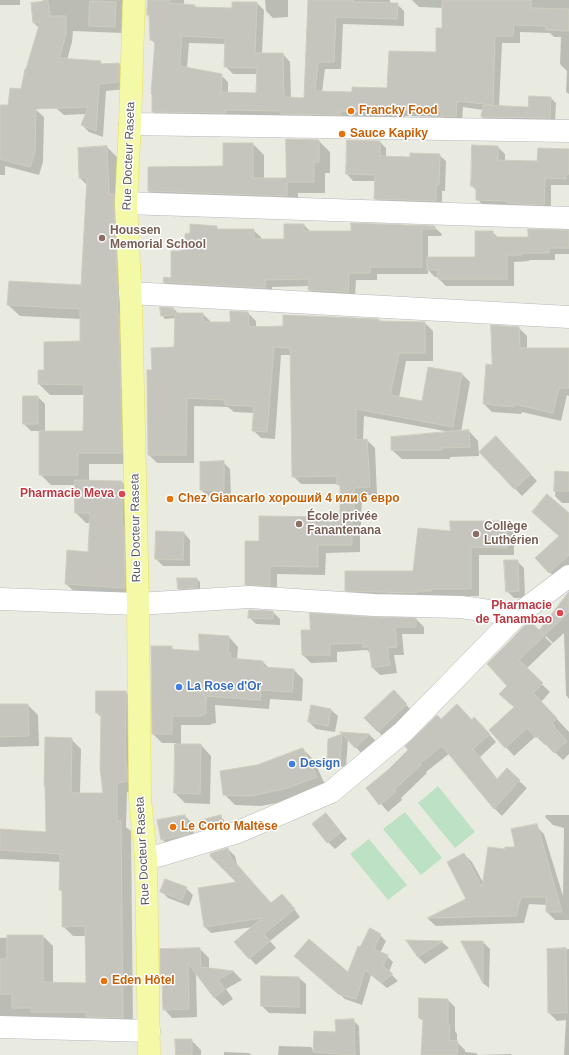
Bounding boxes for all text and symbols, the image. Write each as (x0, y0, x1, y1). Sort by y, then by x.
street label: Rue Docteur Raseta (120, 101, 138, 211)
place label: Francky Food (359, 104, 438, 118)
marker: Francky Food (346, 106, 356, 116)
place label: Sauce Kapiky (350, 127, 428, 141)
marker: Sauce Kapiky (337, 129, 347, 139)
place label: Houssen Memorial School (110, 224, 206, 252)
marker: Houssen Memorial School (97, 233, 107, 243)
street label: Rue Docteur Raseta (128, 474, 144, 582)
place label: Pharmacie Meva (20, 487, 114, 501)
marker: Pharmacie Meva (117, 489, 127, 499)
place label: Chez Giancarlo хороший 4 или 6 евро (178, 492, 400, 506)
marker: Chez Giancarlo хороший 4 или 6 евро (165, 494, 175, 504)
place label: École privée Fanantenana (307, 510, 381, 538)
marker: École privée Fanantenana (294, 519, 304, 529)
place label: Collège Luthérien (484, 520, 539, 548)
marker: Collège Luthérien (471, 529, 481, 539)
place label: Pharmacie de Tanambao (476, 599, 552, 627)
marker: Pharmacie de Tanambao (555, 608, 565, 618)
place label: La Rose d'Or (187, 680, 261, 694)
marker: La Rose d'Or (174, 682, 184, 692)
place label: Design (300, 757, 340, 771)
marker: Design (287, 759, 297, 769)
street label: Rue Docteur Raseta (133, 796, 153, 906)
place label: Le Corto Maltèse (181, 820, 278, 834)
marker: Le Corto Maltèse (168, 822, 178, 832)
place label: Eden Hôtel (112, 974, 175, 988)
marker: Eden Hôtel (99, 976, 109, 986)

